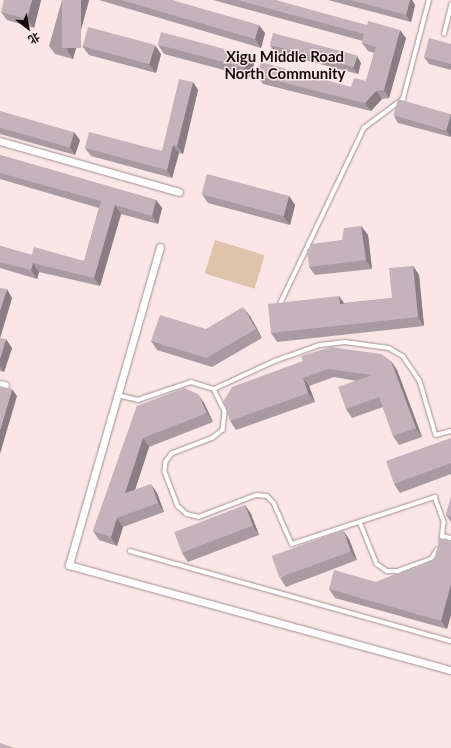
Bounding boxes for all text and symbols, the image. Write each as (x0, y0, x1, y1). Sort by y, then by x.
north arrow (8, 8, 48, 48)
text: 北 (26, 30, 43, 47)
district label: Xigu Middle Road North Community (225, 47, 345, 82)

